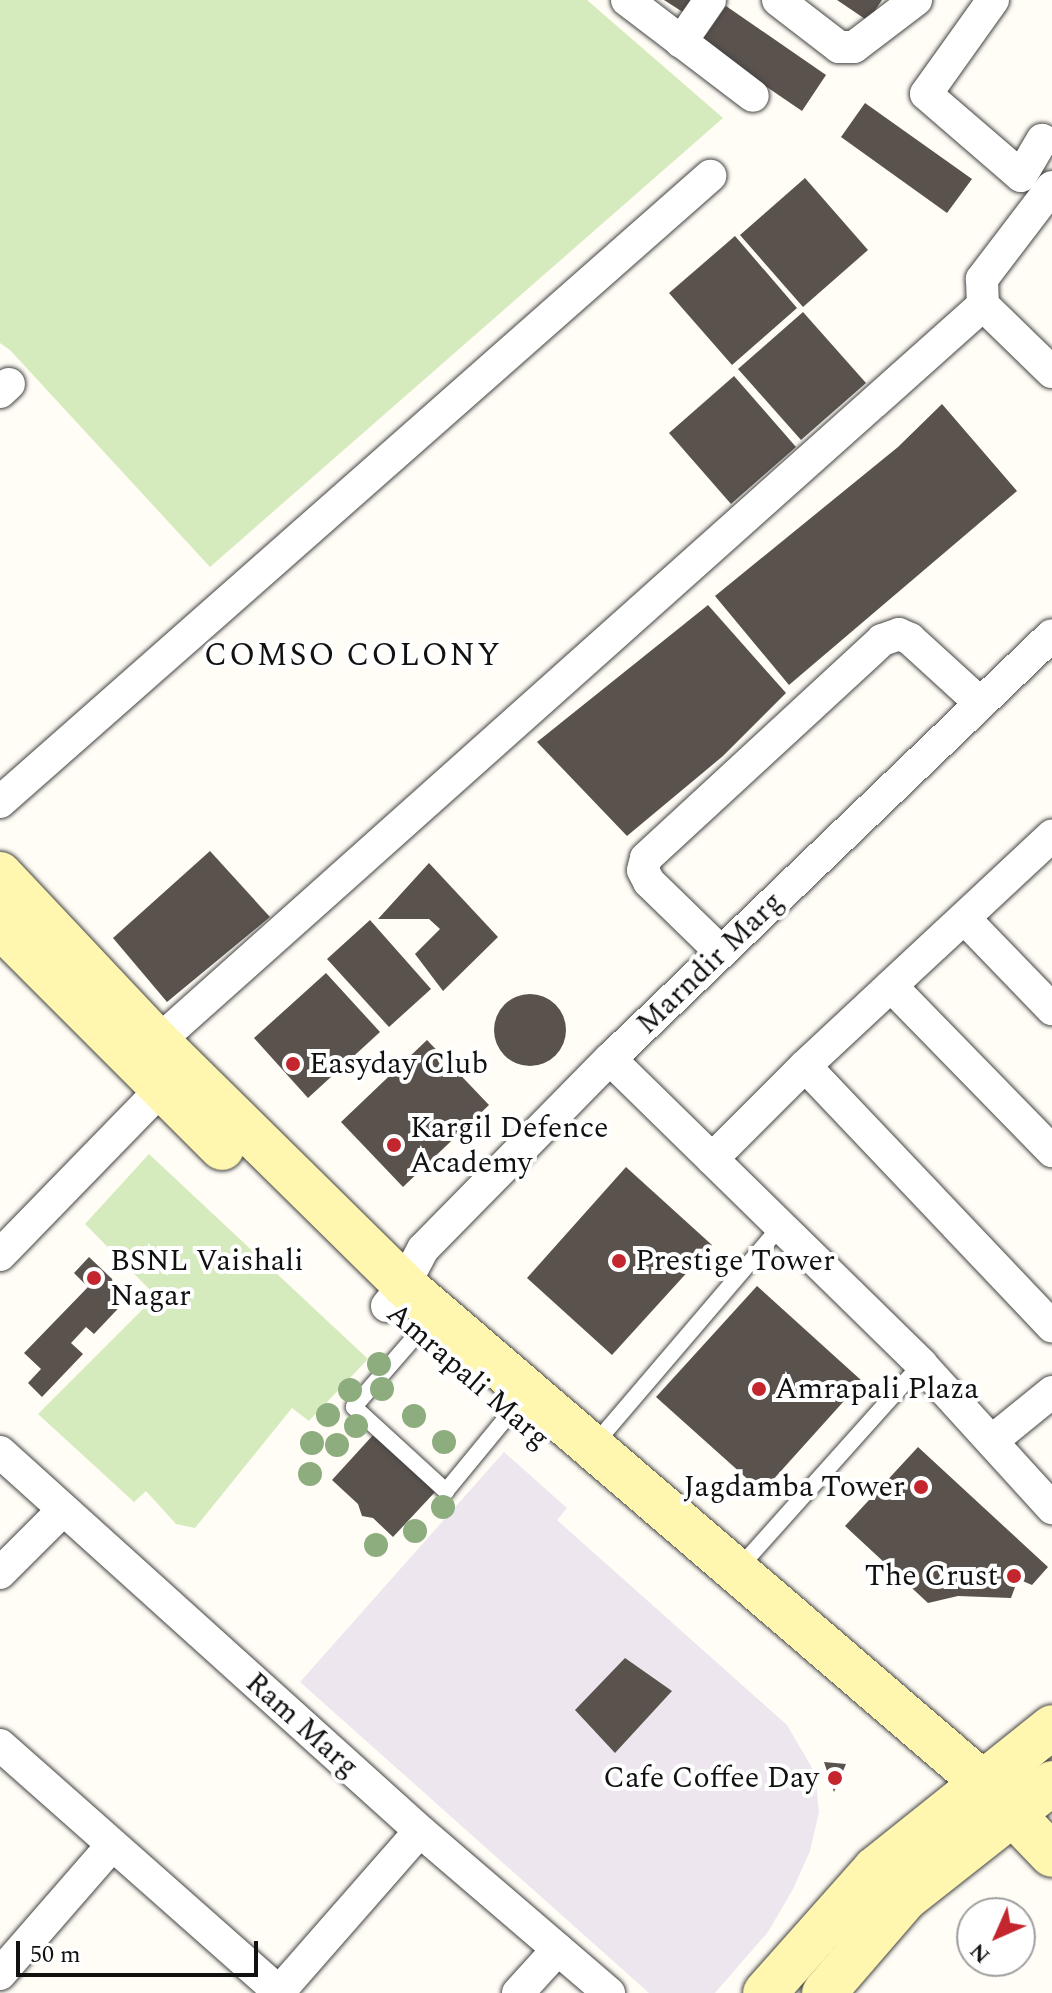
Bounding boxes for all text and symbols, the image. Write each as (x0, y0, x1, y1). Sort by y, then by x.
district label: COMSO COLONY (204, 637, 502, 675)
street label: Marndir Marg (629, 884, 791, 1042)
place label: Easyday Club (309, 1046, 488, 1082)
marker: Easyday Club (284, 1055, 302, 1073)
place label: Kargil Defence Academy (410, 1110, 609, 1180)
marker: Kargil Defence Academy (385, 1136, 403, 1154)
place label: BSNL Vaishali Nagar (110, 1243, 304, 1314)
place label: Prestige Tower (635, 1243, 835, 1279)
marker: Prestige Tower (610, 1252, 628, 1270)
marker: BSNL Vaishali Nagar (85, 1269, 103, 1287)
street label: Amrapali Marg (379, 1295, 557, 1457)
place label: Amrapali Plaza (775, 1371, 979, 1407)
marker: Amrapali Plaza (750, 1380, 768, 1398)
place label: Jagdamba Tower (684, 1469, 905, 1505)
marker: Jagdamba Tower (912, 1478, 930, 1496)
place label: The Crust (865, 1558, 998, 1594)
marker: The Crust (1005, 1567, 1023, 1585)
street label: Ram Marg (238, 1665, 366, 1785)
place label: Cafe Coffee Day (603, 1760, 819, 1796)
marker: Cafe Coffee Day (826, 1769, 844, 1787)
north arrow (956, 1897, 1036, 1977)
scale bar (20, 1925, 262, 1975)
text: N (962, 1935, 998, 1971)
text: 50 m (30, 1937, 81, 1973)

